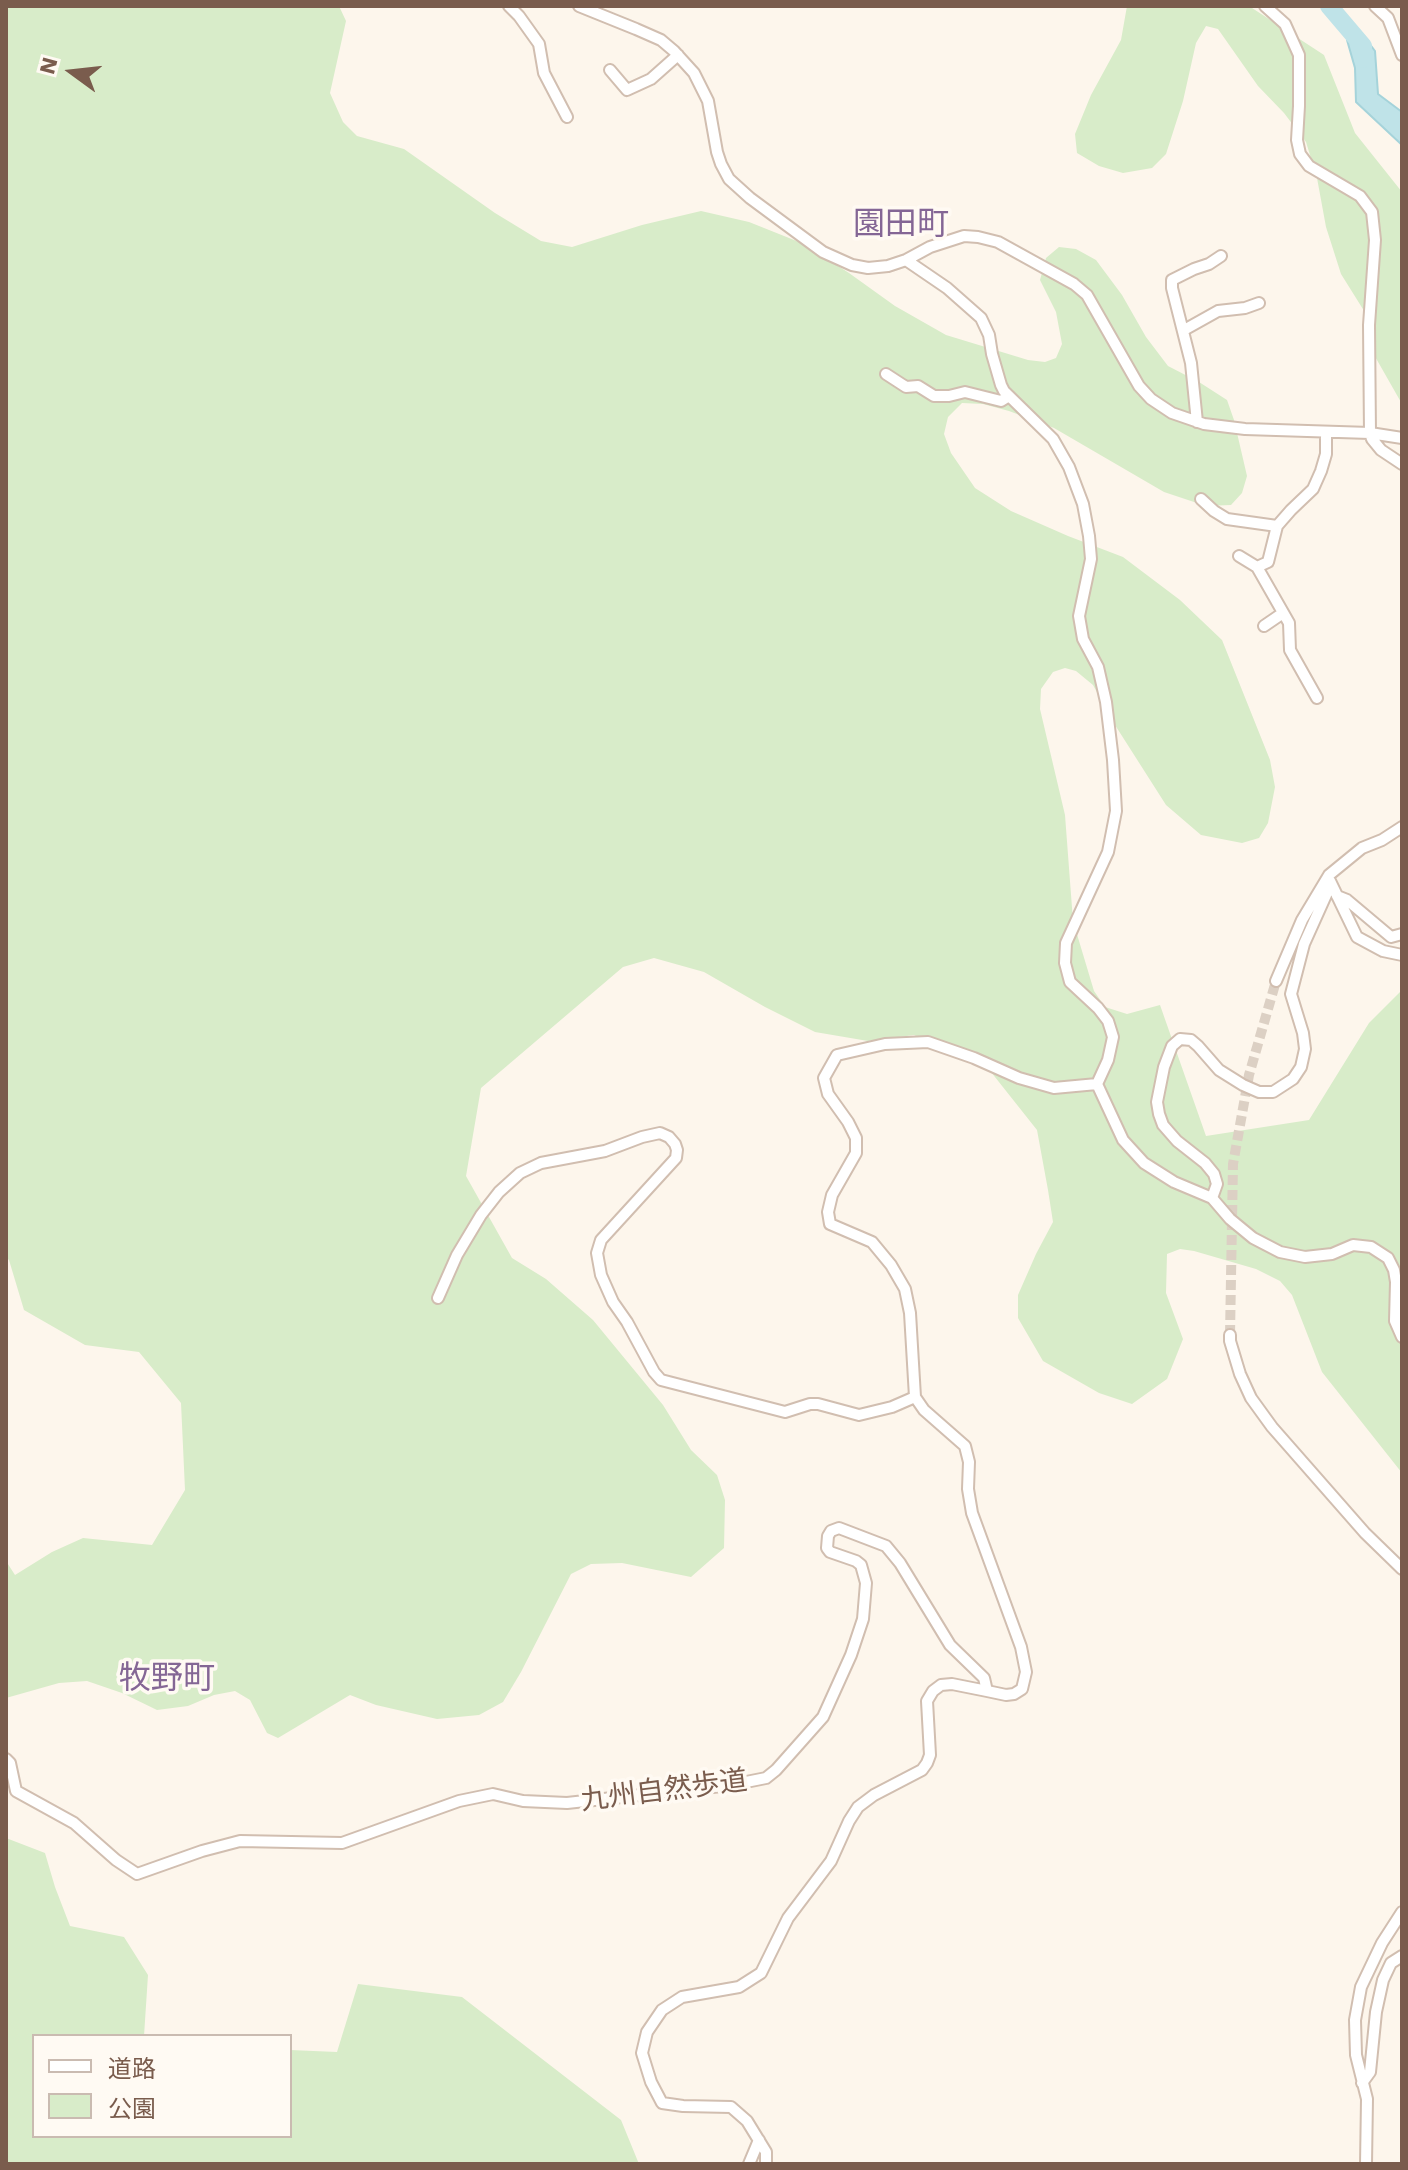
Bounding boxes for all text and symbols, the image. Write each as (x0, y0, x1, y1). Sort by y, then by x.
north arrow (32, 32, 112, 112)
text: N (34, 55, 63, 77)
district label: 園田町 (853, 206, 949, 244)
district label: 牧野町 (119, 1660, 215, 1698)
street label: 九州自然歩道 (579, 1764, 749, 1818)
legend (32, 2034, 292, 2138)
text: 道路 (108, 2055, 156, 2083)
text: 公園 (108, 2095, 156, 2123)

